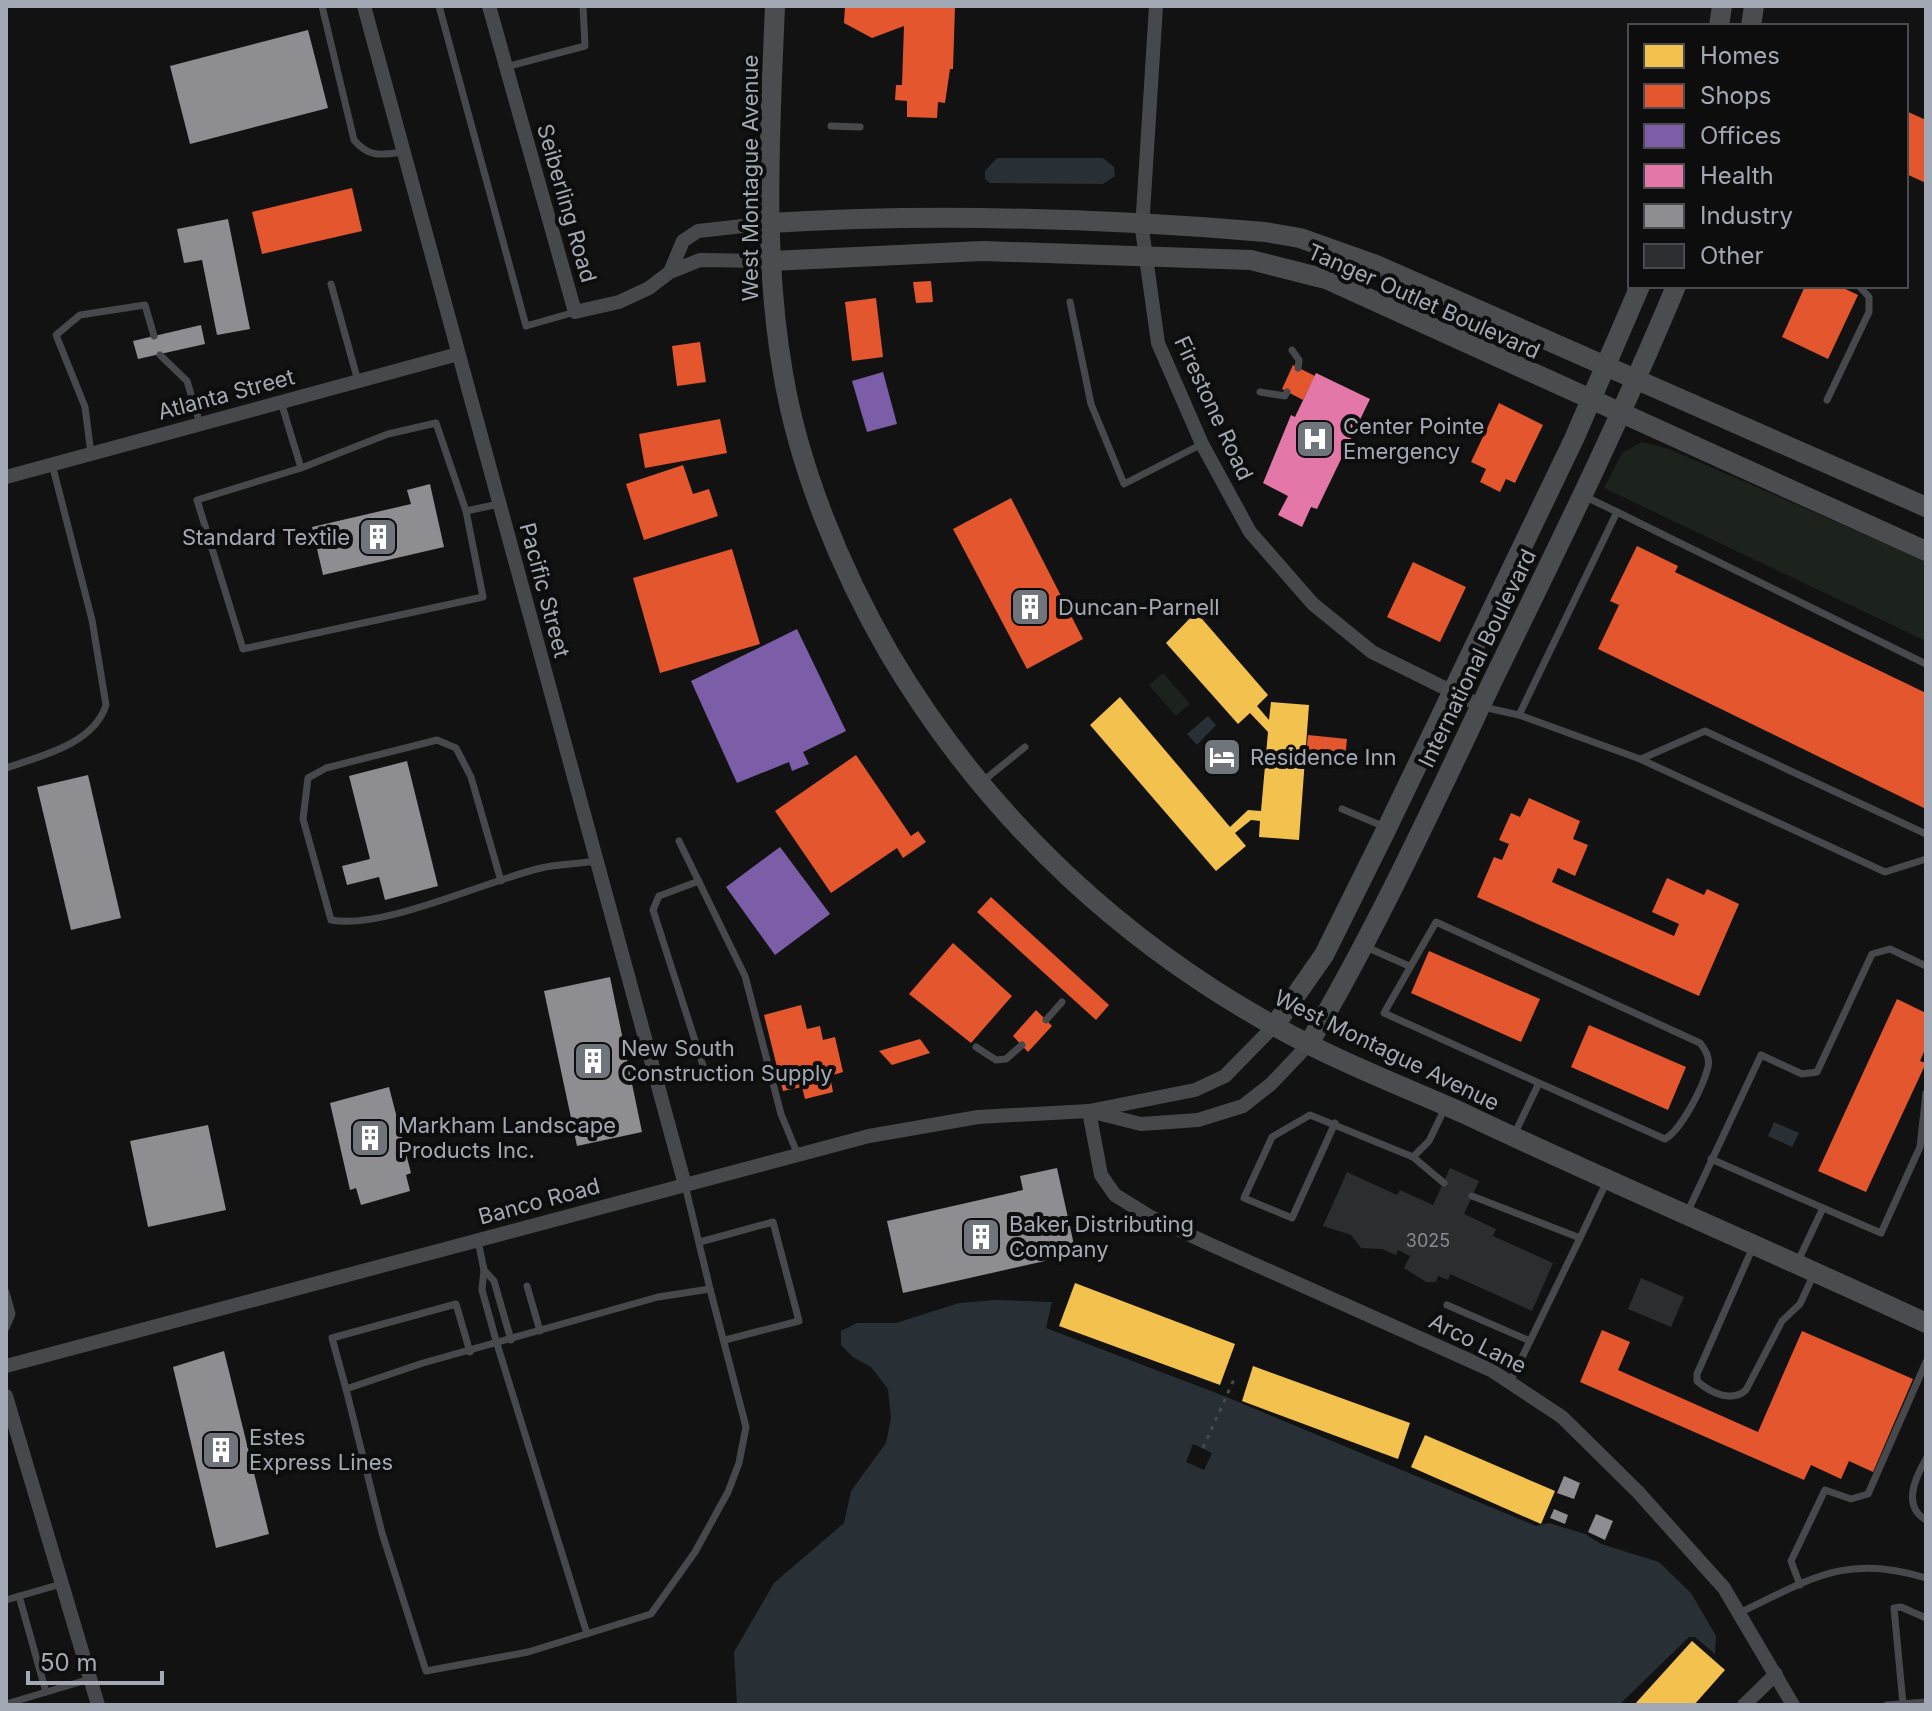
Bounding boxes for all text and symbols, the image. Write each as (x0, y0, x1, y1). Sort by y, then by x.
legend (1628, 24, 1908, 288)
text: Homes (1700, 41, 1780, 70)
street label: West Montague Avenue (737, 55, 763, 301)
text: Shops (1700, 81, 1771, 110)
street label: Seiberling Road (532, 121, 602, 285)
text: Offices (1700, 121, 1781, 150)
text: Health (1700, 161, 1774, 190)
text: Industry (1700, 201, 1793, 230)
street label: Tanger Outlet Boulevard (1304, 238, 1544, 364)
text: Other (1700, 241, 1763, 270)
street label: Firestone Road (1169, 332, 1259, 484)
street label: Atlanta Street (155, 363, 297, 425)
place label: Center Pointe Emergency (1343, 413, 1484, 464)
hospital icon: Center Pointe Emergency (1294, 418, 1336, 460)
building icon: Standard Textile (357, 516, 399, 558)
street label: Pacific Street (515, 520, 575, 660)
place label: Standard Textile (182, 524, 350, 550)
street label: International Boulevard (1413, 545, 1541, 771)
building icon: Duncan-Parnell (1009, 586, 1051, 628)
place label: Duncan-Parnell (1058, 594, 1220, 620)
hotel icon: Residence Inn (1201, 736, 1243, 778)
place label: Residence Inn (1250, 744, 1396, 770)
street label: West Montague Avenue (1270, 984, 1504, 1116)
place label: New South Construction Supply (621, 1035, 833, 1086)
building icon: New South Construction Supply (572, 1040, 614, 1082)
place label: Markham Landscape Products Inc. (398, 1112, 616, 1163)
building icon: Markham Landscape Products Inc. (349, 1117, 391, 1159)
street label: Banco Road (475, 1172, 603, 1230)
place label: Baker Distributing Company (1009, 1211, 1194, 1262)
building icon: Baker Distributing Company (960, 1216, 1002, 1258)
house number: 3025 (1406, 1230, 1450, 1251)
street label: Arco Lane (1425, 1307, 1531, 1379)
place label: Estes Express Lines (249, 1424, 393, 1475)
building icon: Estes Express Lines (200, 1429, 242, 1471)
scale bar (28, 1635, 162, 1685)
text: 50 m (40, 1648, 98, 1677)

